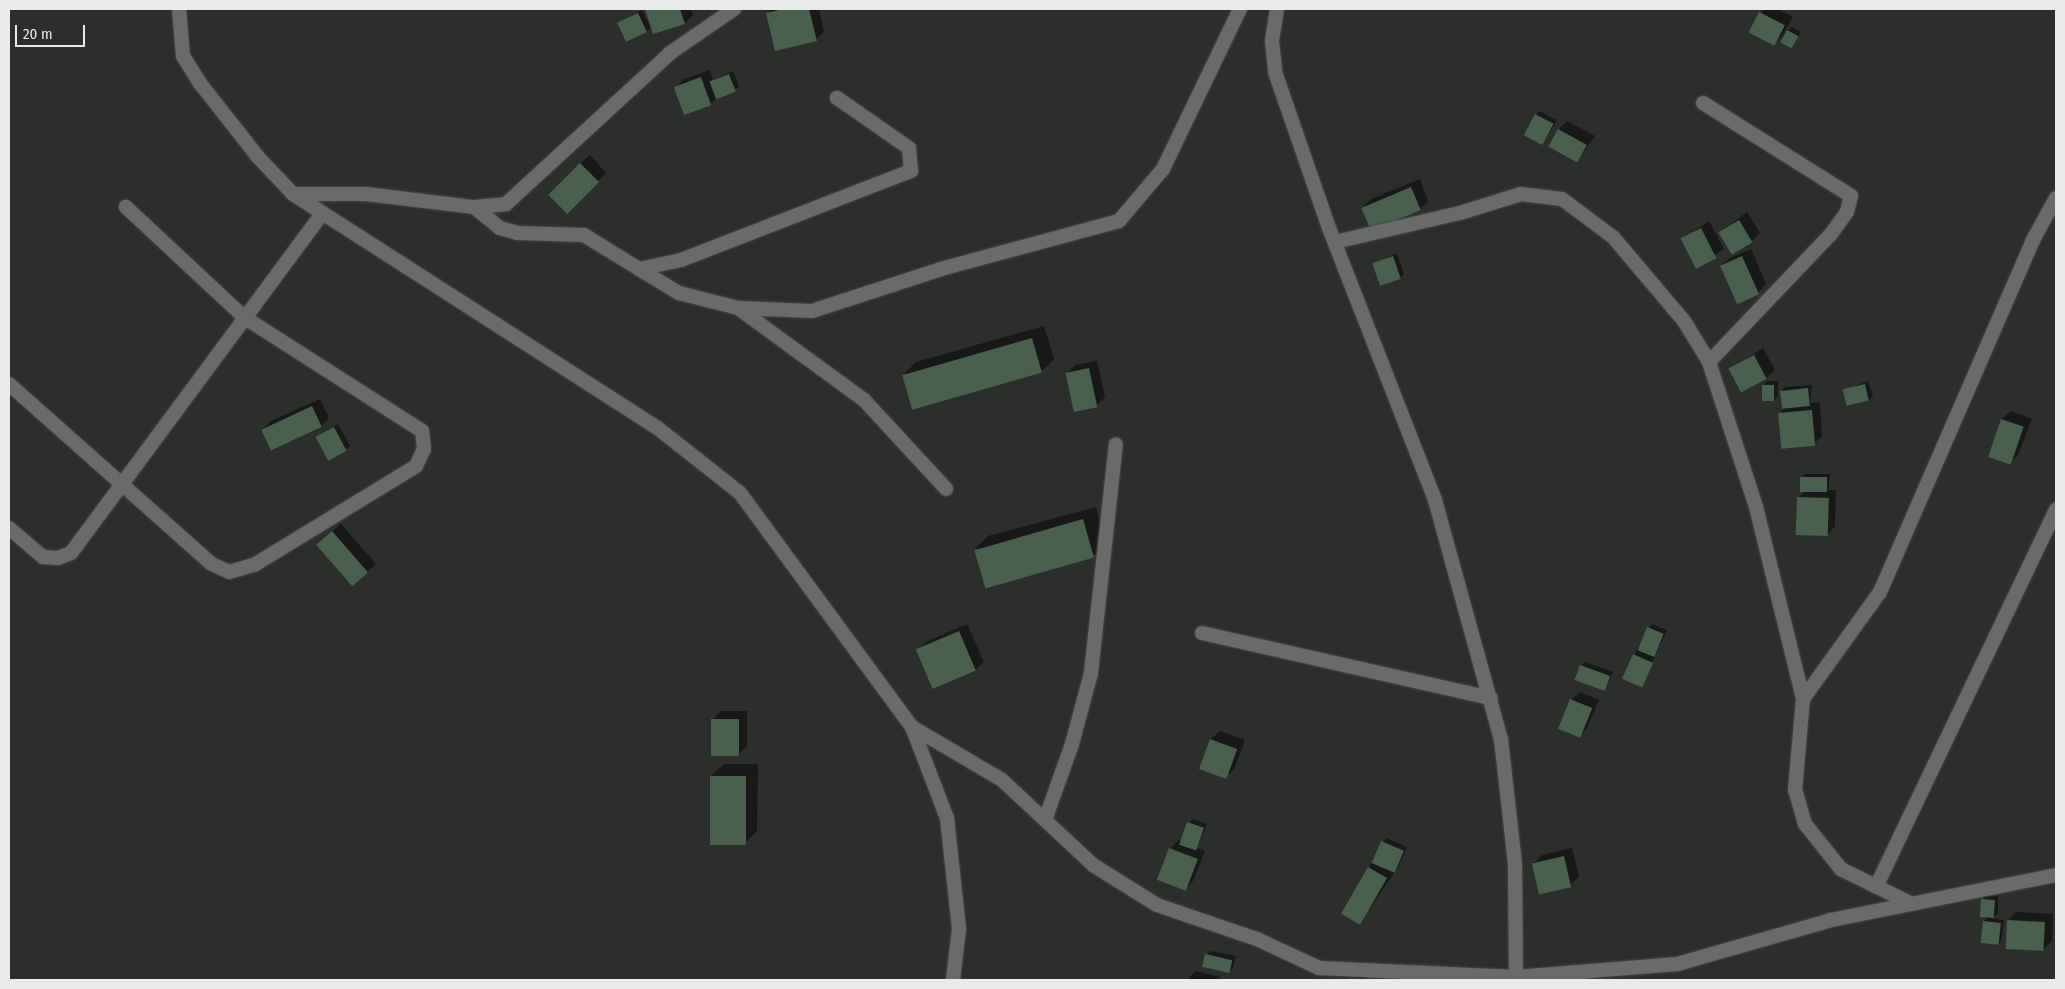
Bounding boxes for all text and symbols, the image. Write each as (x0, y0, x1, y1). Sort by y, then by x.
scale bar (18, 15, 88, 47)
text: 20 m (23, 25, 53, 43)

